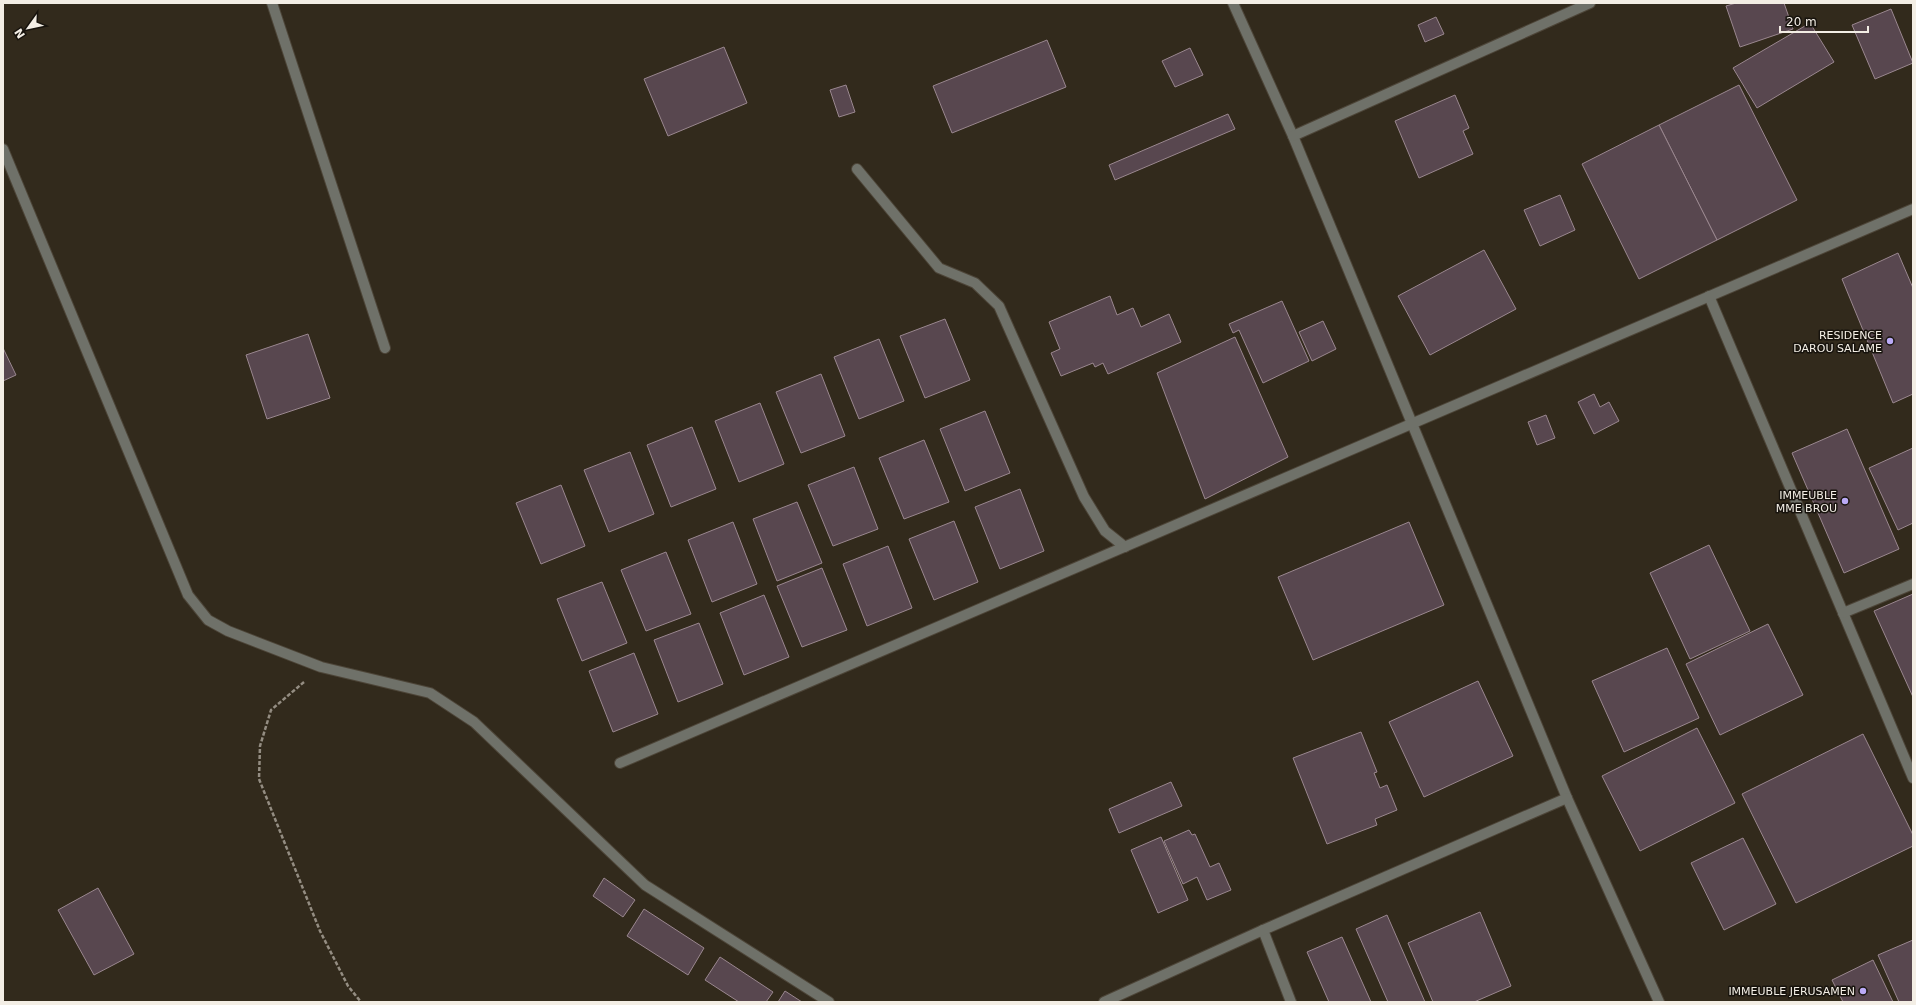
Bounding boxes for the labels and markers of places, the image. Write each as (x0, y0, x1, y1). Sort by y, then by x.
place label: RESIDENCE DAROU SALAME (1793, 329, 1882, 355)
marker: RESIDENCE DAROU SALAME (1885, 336, 1895, 346)
place label: IMMEUBLE MME BROU (1776, 489, 1837, 515)
marker: IMMEUBLE MME BROU (1840, 496, 1850, 506)
place label: IMMEUBLE JERUSAMEN (1728, 985, 1855, 998)
marker: IMMEUBLE JERUSAMEN (1858, 986, 1868, 996)

